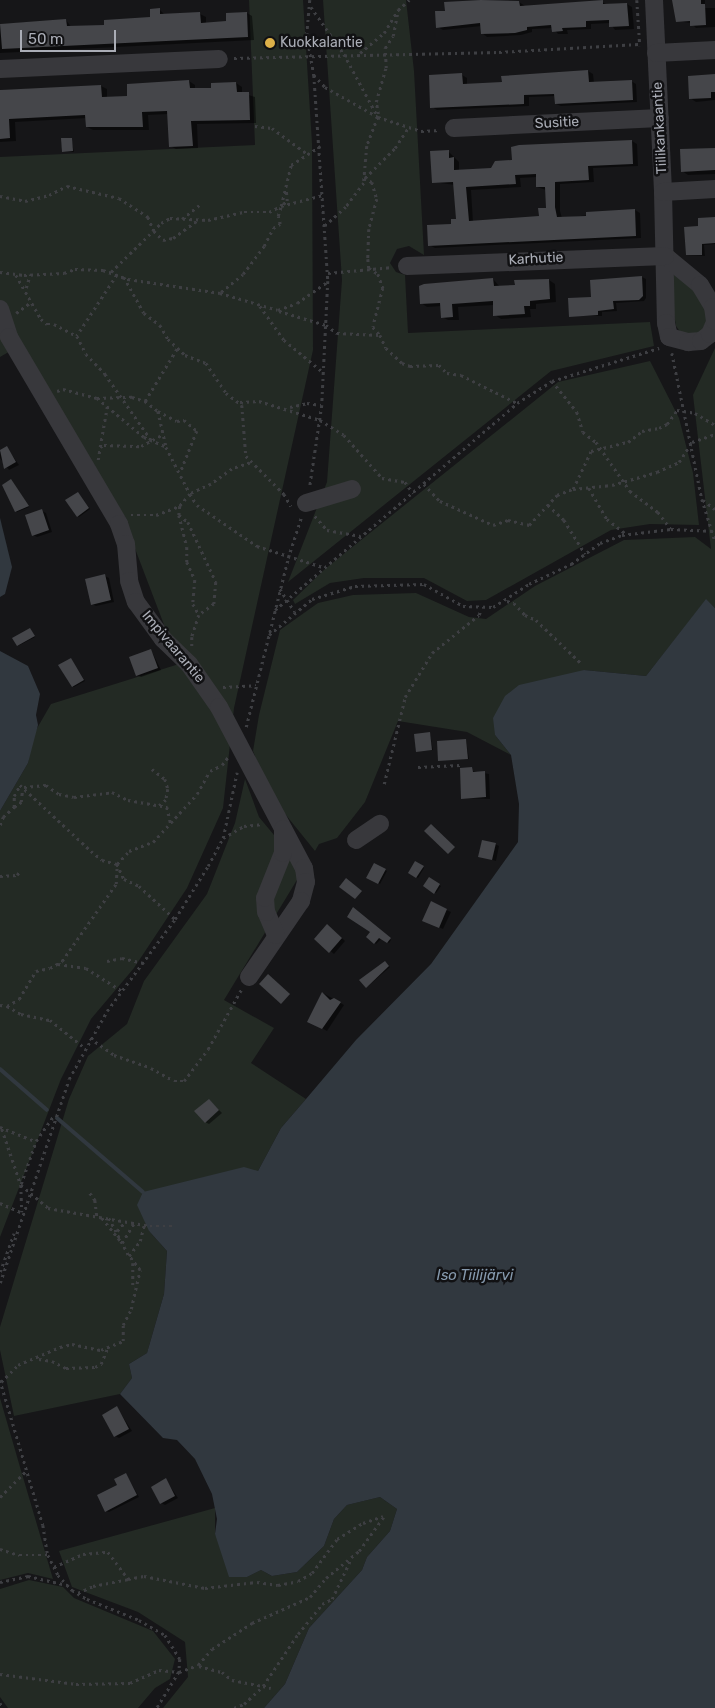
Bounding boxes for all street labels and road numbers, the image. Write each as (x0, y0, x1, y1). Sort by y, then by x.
street label: Tiilikankaantie (649, 81, 671, 175)
street label: Susitie (534, 113, 580, 133)
street label: Karhutie (508, 249, 564, 269)
street label: Impivaarantie (138, 608, 208, 686)

